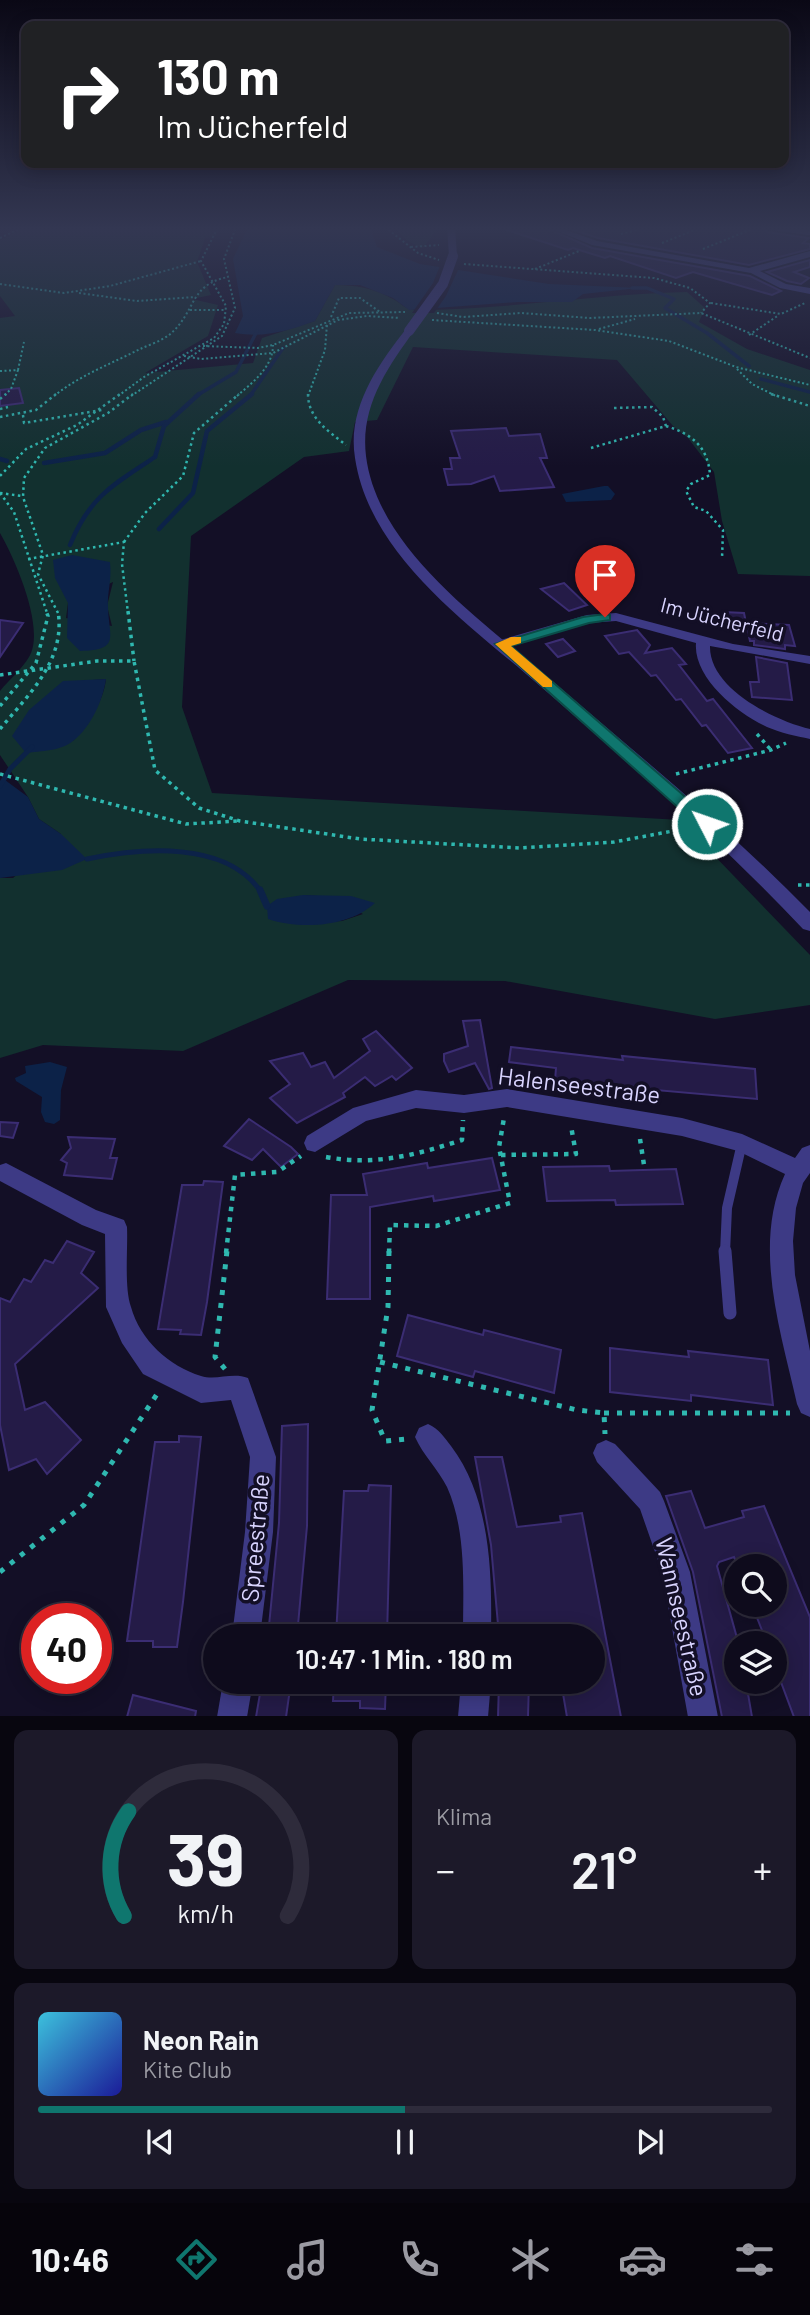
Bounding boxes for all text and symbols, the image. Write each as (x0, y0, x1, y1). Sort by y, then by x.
text: 130 m (157, 46, 279, 105)
icon: right (42, 49, 133, 140)
text: Im Jücherfeld (157, 106, 348, 144)
pin (575, 545, 635, 617)
icon: arrive (586, 556, 624, 594)
street label: Im Jücherfeld (658, 591, 786, 646)
position arrow (670, 787, 744, 861)
street label: Halenseestraße (496, 1060, 662, 1109)
street label: Spreestraße (234, 1473, 275, 1603)
street label: Wannseestraße (650, 1534, 715, 1699)
map controls (724, 1554, 787, 1694)
button: search (724, 1554, 787, 1617)
speed limit sign: 40 (21, 1603, 112, 1694)
button: layers (724, 1631, 787, 1694)
text: 10:47 · 1 Min. · 180 m (295, 1643, 513, 1674)
text: Klima (436, 1802, 492, 1830)
text: 39 (167, 1813, 245, 1901)
text: 21° (571, 1837, 637, 1899)
text: − (436, 1846, 455, 1892)
text: + (753, 1846, 772, 1892)
text: km/h (178, 1897, 234, 1927)
text: Neon Rain (143, 2024, 259, 2055)
text: Kite Club (143, 2055, 232, 2083)
icon: previous (141, 2123, 179, 2161)
icon: pause (386, 2123, 424, 2161)
icon: next (631, 2123, 669, 2161)
icon: directions (172, 2235, 221, 2284)
icon: music (283, 2235, 332, 2284)
icon: phone (395, 2235, 444, 2284)
icon: climate (506, 2235, 555, 2284)
icon: car (618, 2235, 667, 2284)
icon: filters (730, 2235, 779, 2284)
text: 10:46 (31, 2240, 109, 2278)

